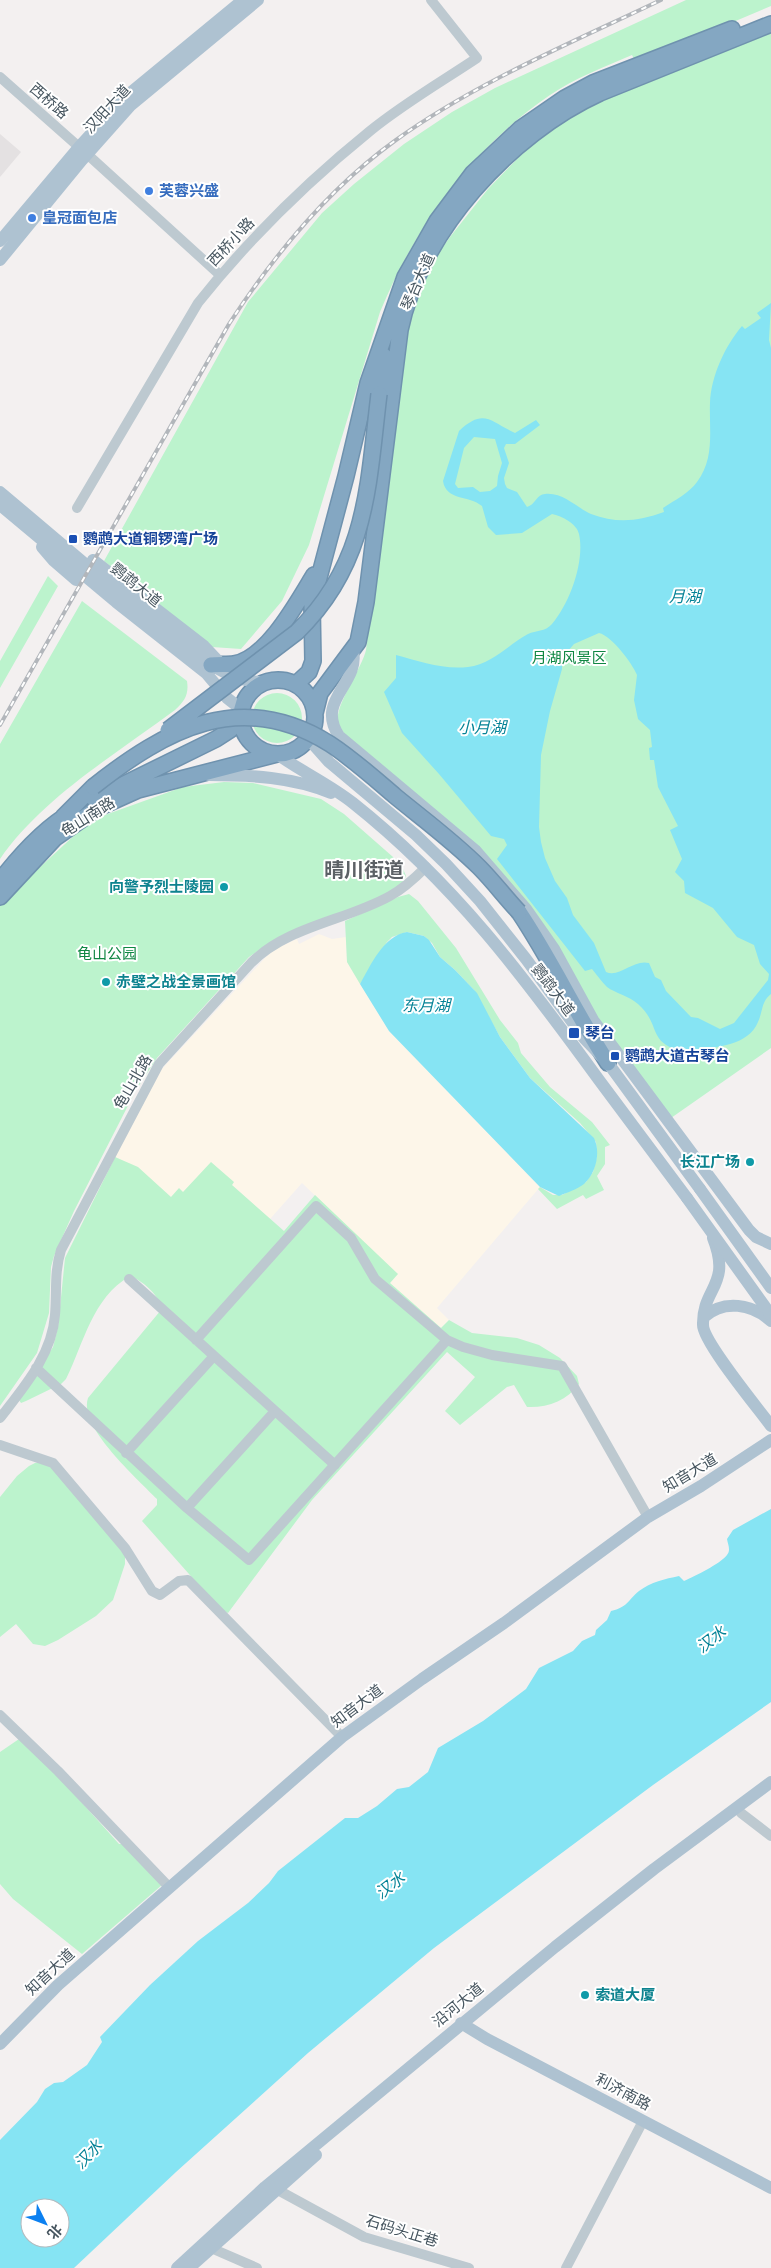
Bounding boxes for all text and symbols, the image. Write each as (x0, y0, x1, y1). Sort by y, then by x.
street label: 西桥路 (26, 79, 73, 123)
street label: 汉阳大道 (79, 80, 134, 137)
place label: 芙蓉兴盛 (159, 181, 219, 200)
marker: 芙蓉兴盛 (143, 185, 155, 197)
place label: 皇冠面包店 (42, 208, 117, 227)
marker: 皇冠面包店 (26, 212, 38, 224)
street label: 西桥小路 (203, 213, 258, 270)
street label: 琴台大道 (397, 251, 438, 313)
place label: 鹦鹉大道铜锣湾广场 (83, 529, 218, 548)
marker: 鹦鹉大道铜锣湾广场 (67, 533, 79, 545)
street label: 鹦鹉大道 (107, 558, 166, 611)
water label: 月湖 (669, 586, 704, 606)
park label: 月湖风景区 (531, 648, 607, 667)
water label: 小月湖 (458, 717, 509, 737)
street label: 龟山南路 (57, 793, 118, 841)
district label: 晴川街道 (324, 857, 404, 882)
place label: 向警予烈士陵园 (109, 877, 214, 896)
marker: 向警予烈士陵园 (218, 881, 230, 893)
park label: 龟山公园 (77, 944, 137, 963)
street label: 鹦鹉大道 (528, 960, 579, 1019)
place label: 赤壁之战全景画馆 (116, 972, 236, 991)
marker: 赤壁之战全景画馆 (100, 976, 112, 988)
water label: 东月湖 (402, 995, 453, 1015)
place label: 琴台 (585, 1023, 615, 1042)
marker: 琴台 (567, 1026, 581, 1040)
place label: 鹦鹉大道古琴台 (625, 1046, 730, 1065)
marker: 鹦鹉大道古琴台 (609, 1050, 621, 1062)
street label: 龟山北路 (109, 1051, 156, 1112)
place label: 长江广场 (680, 1152, 740, 1171)
marker: 长江广场 (744, 1156, 756, 1168)
street label: 知音大道 (659, 1449, 720, 1496)
water label: 汉水 (692, 1621, 731, 1657)
street label: 知音大道 (327, 1680, 386, 1731)
water label: 汉水 (371, 1867, 410, 1903)
street label: 知音大道 (21, 1944, 78, 1999)
street label: 沿河大道 (428, 1978, 487, 2031)
place label: 索道大厦 (595, 1985, 655, 2004)
marker: 索道大厦 (579, 1989, 591, 2001)
street label: 利济南路 (592, 2069, 654, 2114)
water label: 汉水 (70, 2135, 107, 2172)
north arrow (20, 2198, 70, 2248)
street label: 石码头正巷 (363, 2210, 441, 2251)
text: 北 (43, 2220, 66, 2243)

